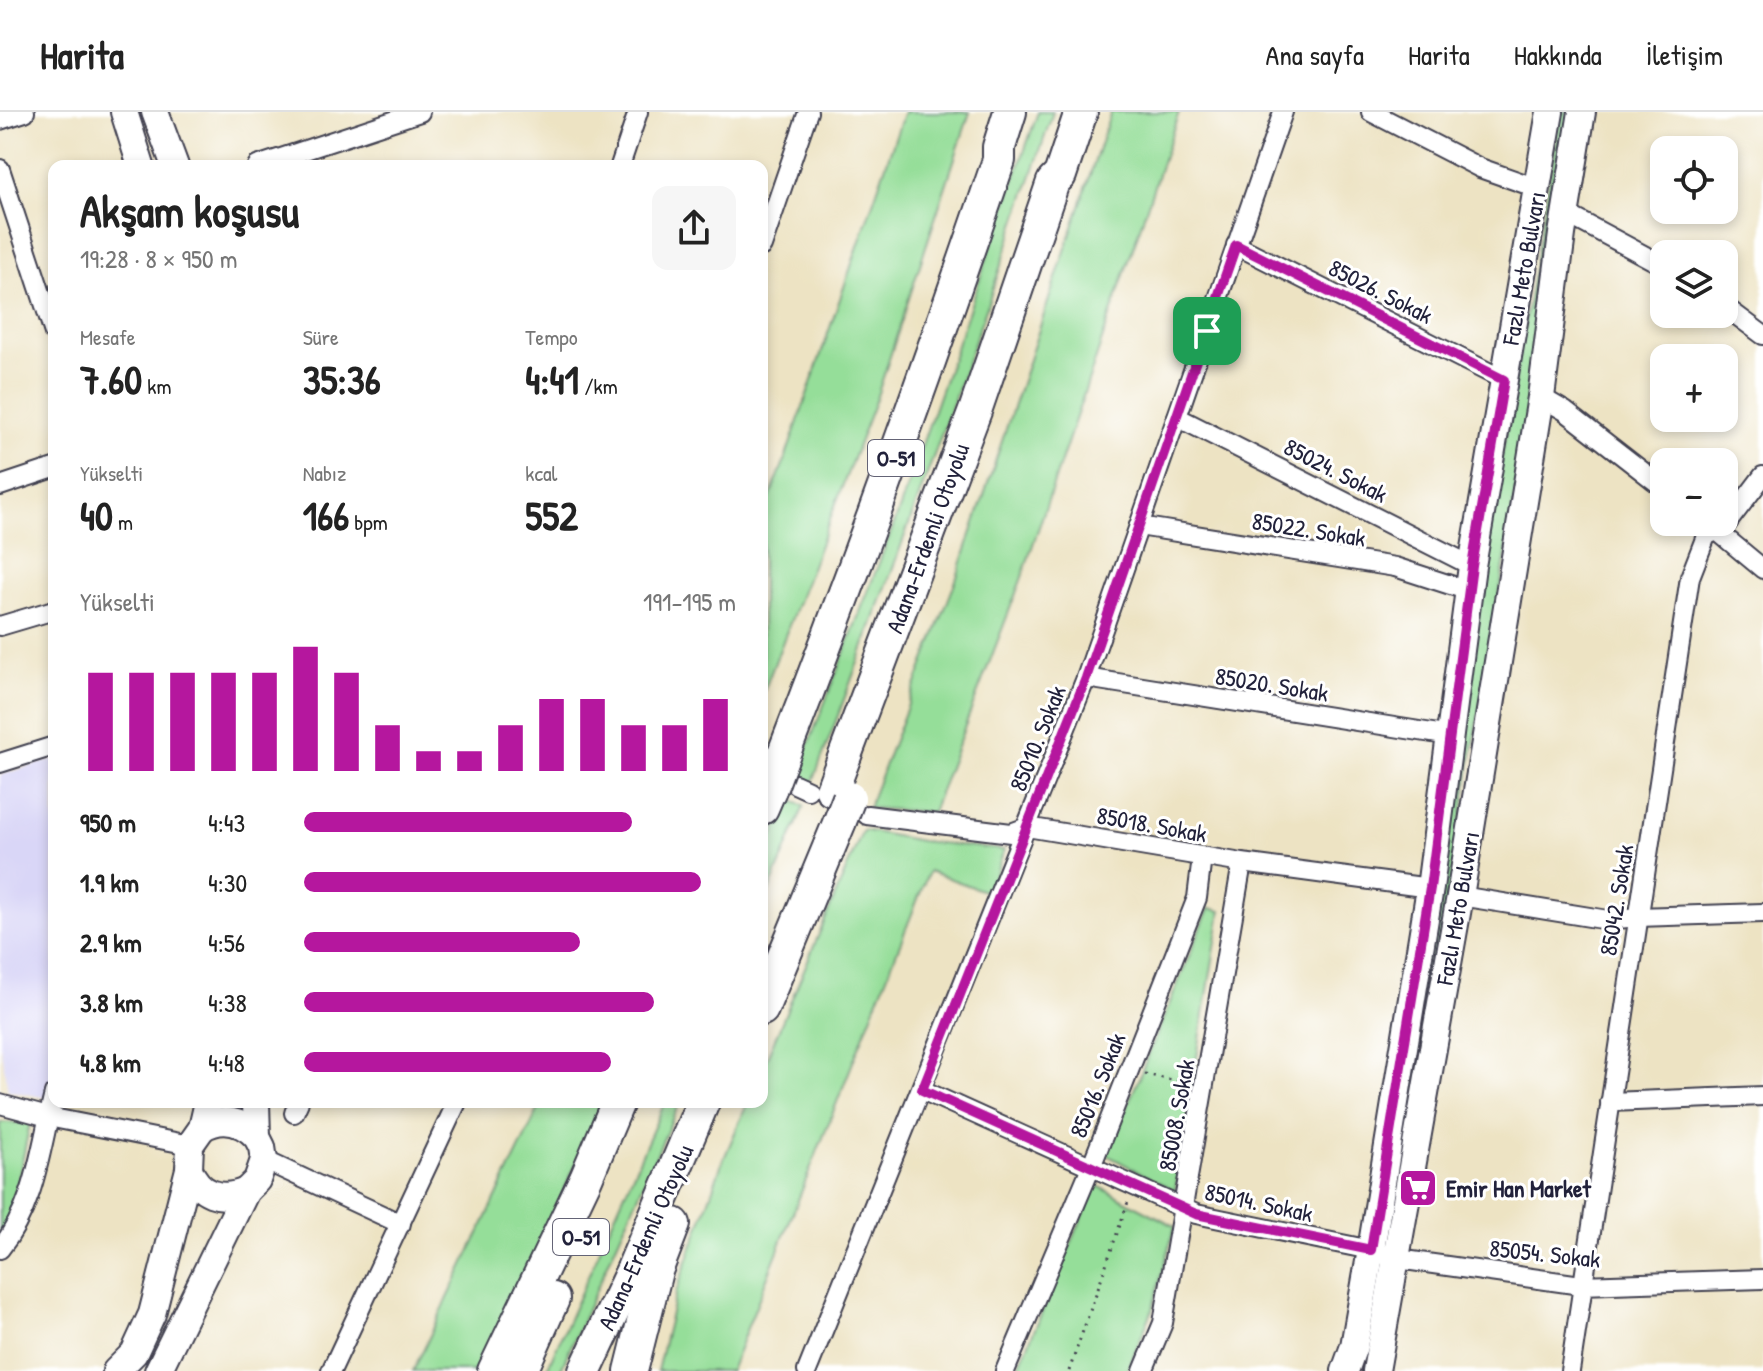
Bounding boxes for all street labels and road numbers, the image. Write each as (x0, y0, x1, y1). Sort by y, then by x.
street label: Fazlı Meto Bulvarı (1494, 189, 1552, 348)
street label: 85026. Sokak (1323, 251, 1439, 331)
street label: 85024. Sokak (1279, 430, 1393, 510)
street label: Adana-Erdemli Otoyolu (878, 438, 976, 637)
road number: O-51 (868, 440, 924, 476)
street label: 85022. Sokak (1250, 504, 1368, 554)
street label: 85020. Sokak (1213, 659, 1331, 709)
street label: 85010. Sokak (1001, 680, 1073, 796)
street label: 85018. Sokak (1095, 799, 1210, 849)
street label: Fazlı Meto Bulvarı (1428, 829, 1486, 988)
street label: 85042. Sokak (1591, 842, 1641, 958)
street label: 85016. Sokak (1062, 1028, 1132, 1142)
street label: 85008. Sokak (1150, 1056, 1202, 1173)
street label: Adana-Erdemli Otoyolu (590, 1139, 700, 1335)
street label: 85014. Sokak (1202, 1175, 1316, 1229)
road number: O-51 (553, 1219, 609, 1255)
street label: 85054. Sokak (1488, 1231, 1602, 1275)

